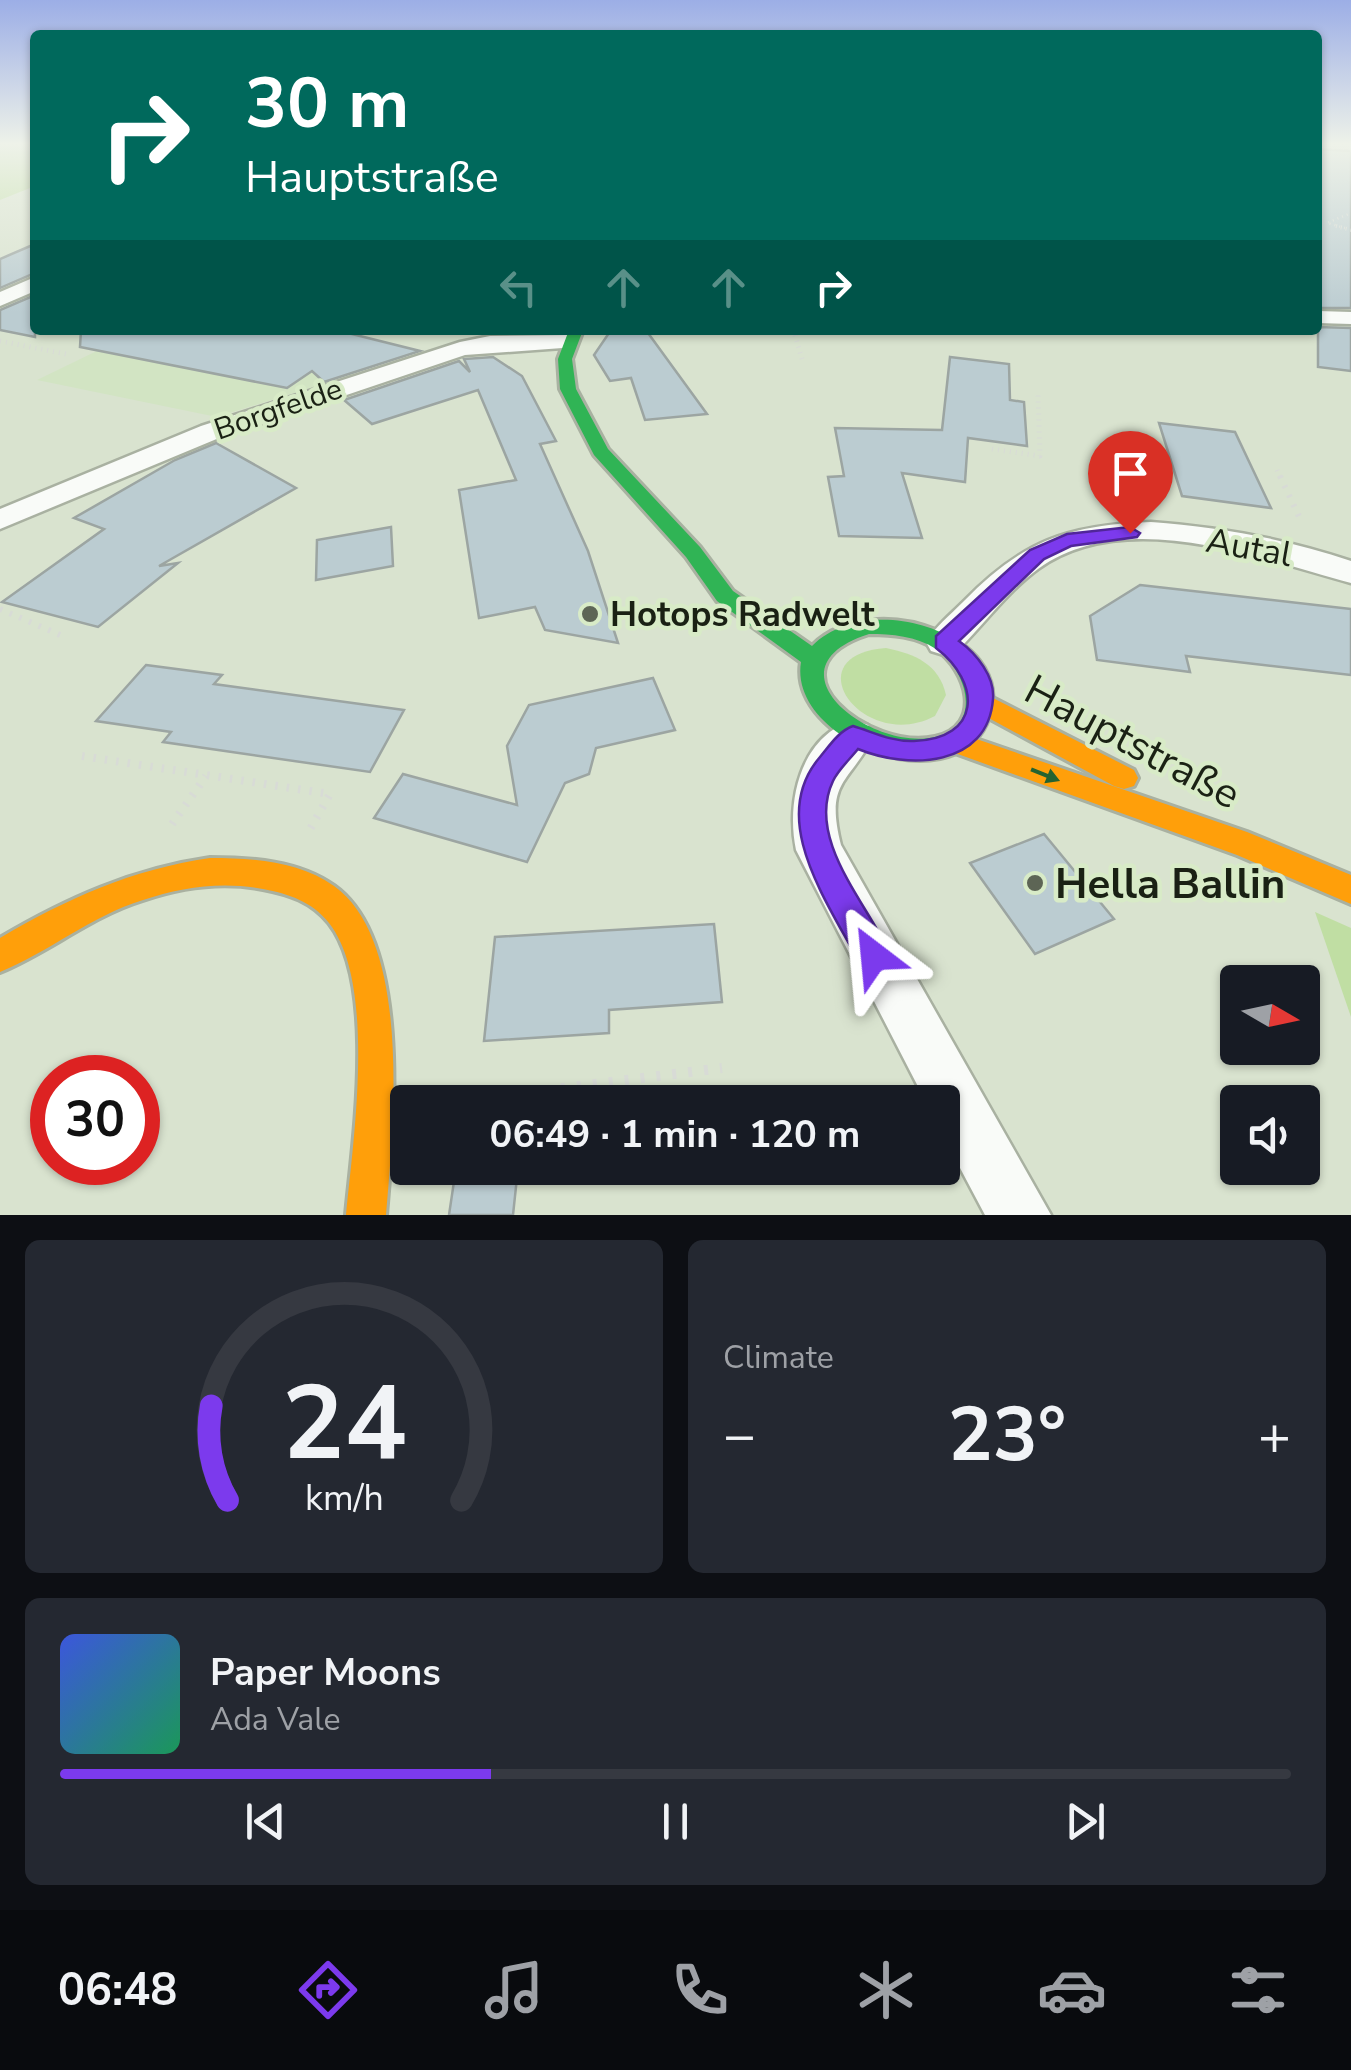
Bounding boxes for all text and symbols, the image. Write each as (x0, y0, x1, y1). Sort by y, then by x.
text: 30 m (245, 56, 409, 152)
icon: right (80, 70, 210, 200)
text: Hauptstraße (245, 147, 499, 208)
icon: left (491, 260, 546, 315)
icon: ahead (596, 260, 651, 315)
icon: ahead (701, 260, 756, 315)
icon: right (806, 260, 861, 315)
street label: Borgfelde (209, 368, 348, 450)
pin (1088, 431, 1173, 534)
icon: arrive (1103, 446, 1158, 501)
street label: Autal (1202, 517, 1296, 578)
place label: Hotops Radwelt (610, 591, 875, 638)
marker: Hotops Radwelt (579, 603, 601, 625)
street label: Hauptstraße (1014, 662, 1250, 823)
one-way arrow (1030, 767, 1060, 783)
place label: Hella Ballin (1055, 856, 1285, 913)
marker: Hella Ballin (1024, 872, 1046, 894)
position arrow (822, 904, 926, 1008)
north arrow (1220, 965, 1320, 1065)
map controls (1220, 965, 1320, 1185)
speed limit sign: 30 (30, 1055, 160, 1185)
button: sound (1220, 1085, 1320, 1185)
text: 06:49 · 1 min · 120 m (490, 1109, 860, 1160)
text: Climate (723, 1336, 834, 1379)
text: 24 (282, 1353, 406, 1495)
text: 23° (948, 1384, 1066, 1486)
text: − (723, 1398, 756, 1473)
text: + (1258, 1398, 1291, 1473)
text: km/h (305, 1474, 383, 1523)
text: Paper Moons (210, 1647, 441, 1698)
text: Ada Vale (210, 1698, 341, 1741)
icon: previous (238, 1794, 293, 1849)
icon: pause (648, 1794, 703, 1849)
icon: next (1058, 1794, 1113, 1849)
icon: directions (293, 1955, 363, 2025)
icon: music (479, 1955, 549, 2025)
icon: phone (665, 1955, 735, 2025)
icon: climate (851, 1955, 921, 2025)
icon: car (1037, 1955, 1107, 2025)
icon: filters (1223, 1955, 1293, 2025)
text: 06:48 (58, 1960, 177, 2021)

